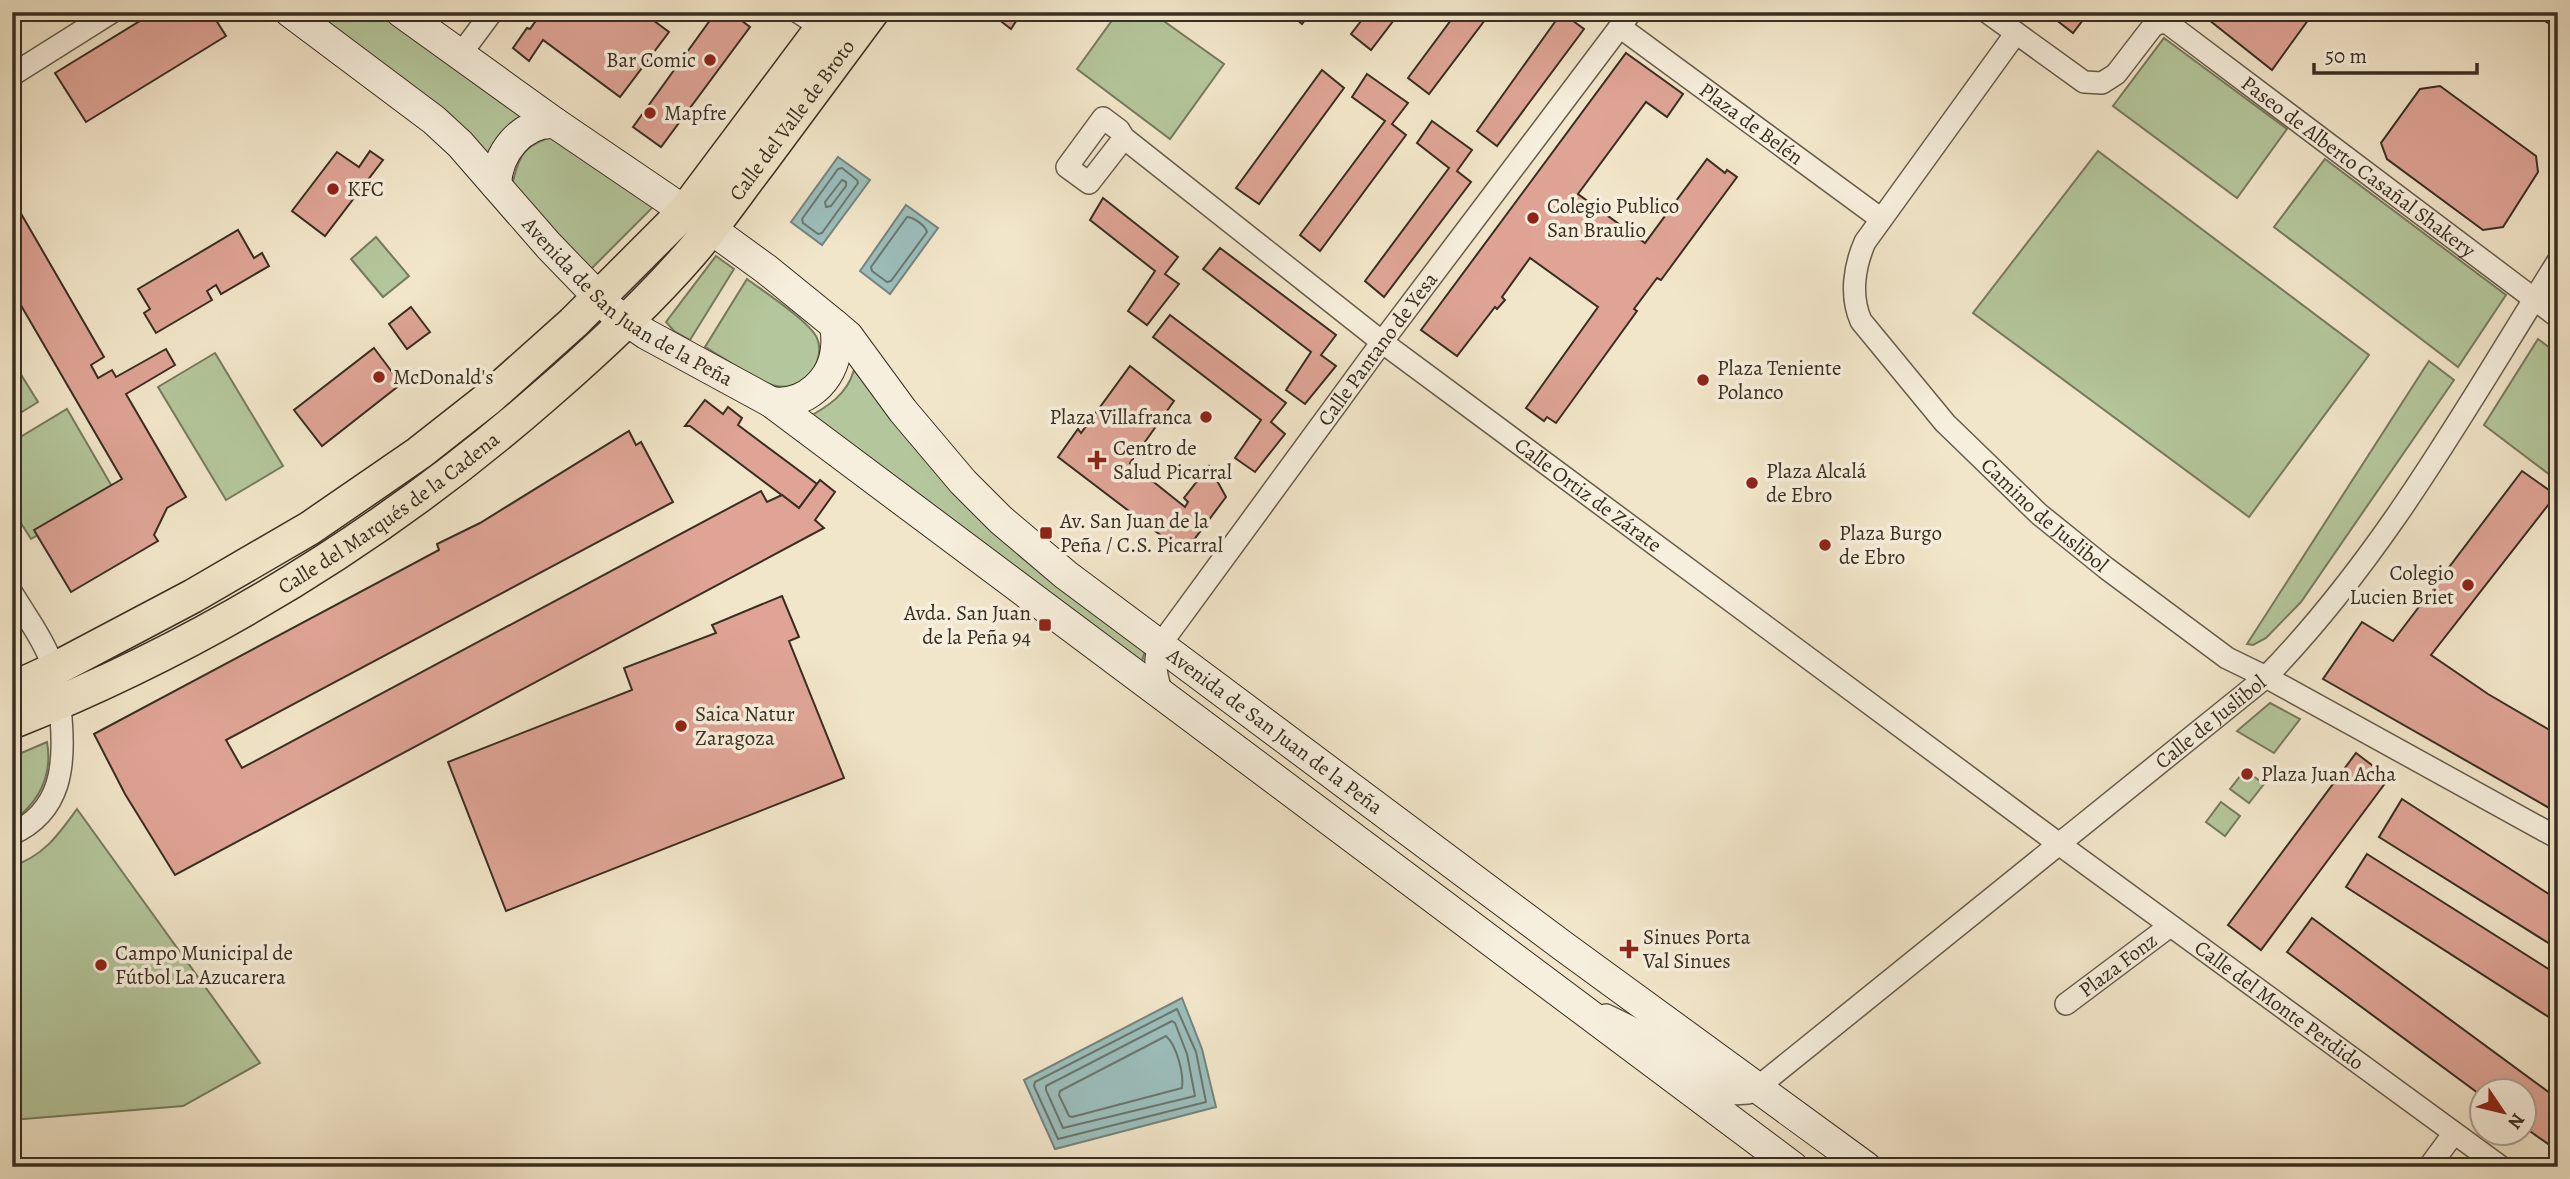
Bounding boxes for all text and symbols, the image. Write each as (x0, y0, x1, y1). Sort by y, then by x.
scale bar (2314, 32, 2477, 76)
street label: Calle del Valle de Broto (723, 34, 861, 206)
text: 50 m (2325, 42, 2367, 70)
place label: Bar Comic (606, 46, 696, 74)
marker: Bar Comic (702, 52, 718, 68)
street label: Paseo de Alberto Casañal Shakery (2236, 69, 2482, 264)
street label: Plaza de Belén (1694, 76, 1809, 171)
place label: Mapfre (664, 99, 727, 127)
marker: Mapfre (642, 105, 658, 121)
place label: KFC (347, 175, 384, 203)
marker: KFC (325, 181, 341, 197)
place label: Colegio Publico San Braulio (1547, 192, 1679, 244)
street label: Avenida de San Juan de la Peña (515, 210, 738, 393)
marker: Colegio Publico San Braulio (1525, 210, 1541, 226)
street label: Calle Pantano de Yesa (1311, 266, 1444, 432)
place label: Plaza Teniente Polanco (1717, 354, 1841, 406)
place label: McDonald's (393, 363, 494, 391)
marker: McDonald's (371, 369, 387, 385)
marker: Plaza Teniente Polanco (1695, 372, 1711, 388)
place label: Plaza Villafranca (1049, 403, 1192, 431)
marker: Plaza Villafranca (1198, 409, 1214, 425)
street label: Calle del Marqués de la Cadena (273, 425, 505, 601)
street label: Calle Ortiz de Zárate (1509, 431, 1667, 559)
place label: Centro de Salud Picarral (1113, 434, 1232, 486)
marker: Centro de Salud Picarral (1087, 450, 1107, 470)
street label: Camino de Juslibol (1975, 451, 2114, 578)
place label: Plaza Alcalá de Ebro (1766, 457, 1867, 509)
marker: Plaza Alcalá de Ebro (1744, 475, 1760, 491)
place label: Av. San Juan de la Peña / C.S. Picarral (1059, 507, 1223, 559)
place label: Plaza Burgo de Ebro (1839, 519, 1942, 571)
marker: Av. San Juan de la Peña / C.S. Picarral (1038, 525, 1054, 541)
marker: Plaza Burgo de Ebro (1817, 537, 1833, 553)
place label: Colegio Lucien Briet (2349, 559, 2454, 611)
marker: Colegio Lucien Briet (2460, 577, 2476, 593)
place label: Avda. San Juan de la Peña 94 (903, 599, 1031, 651)
marker: Avda. San Juan de la Peña 94 (1037, 617, 1053, 633)
street label: Avenida de San Juan de la Peña (1161, 641, 1389, 821)
street label: Calle de Juslibol (2149, 669, 2272, 775)
place label: Saica Natur Zaragoza (695, 700, 795, 752)
marker: Saica Natur Zaragoza (673, 718, 689, 734)
place label: Plaza Juan Acha (2261, 760, 2396, 788)
marker: Plaza Juan Acha (2239, 766, 2255, 782)
place label: Sinues Porta Val Sinues (1642, 923, 1751, 975)
street label: Plaza Fonz (2073, 926, 2163, 1004)
street label: Calle del Monte Perdido (2189, 934, 2370, 1076)
place label: Campo Municipal de Fútbol La Azucarera (115, 939, 293, 991)
marker: Sinues Porta Val Sinues (1621, 941, 1637, 957)
marker: Campo Municipal de Fútbol La Azucarera (93, 957, 109, 973)
north arrow (2468, 1078, 2538, 1148)
text: N (2501, 1108, 2531, 1134)

